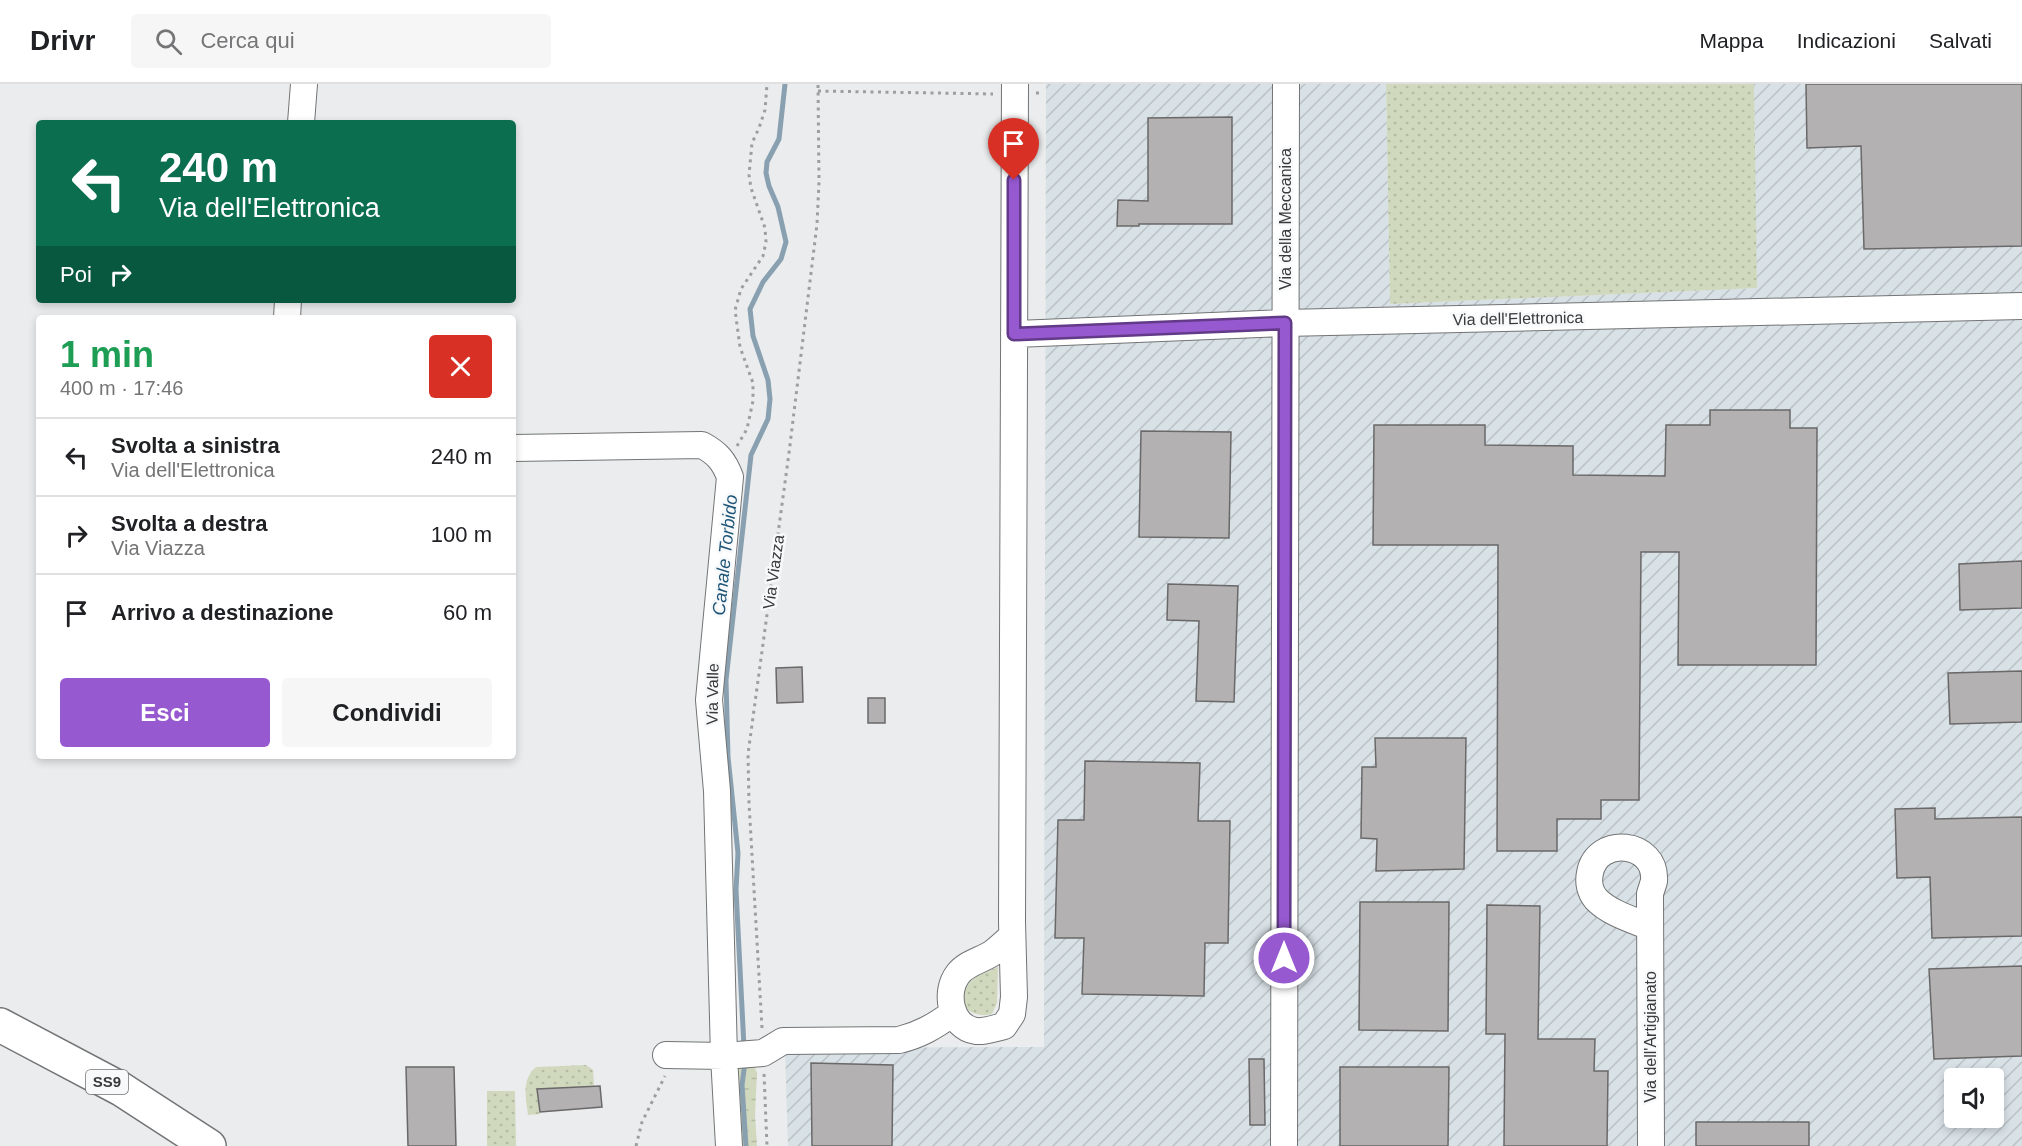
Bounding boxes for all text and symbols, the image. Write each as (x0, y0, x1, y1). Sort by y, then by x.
search box (131, 14, 551, 68)
text: Drivr (30, 25, 95, 56)
icon: search (152, 25, 185, 58)
text: Cerca qui (200, 28, 295, 53)
text: Mappa (1700, 29, 1764, 52)
text: Indicazioni (1797, 29, 1896, 52)
text: Salvati (1929, 29, 1992, 52)
pin (988, 118, 1039, 180)
icon: arrive (997, 127, 1030, 160)
icon: left (60, 144, 138, 222)
text: 240 m (159, 144, 278, 191)
street label: Via della Meccanica (1277, 148, 1294, 290)
text: Via dell'Elettronica (159, 193, 380, 223)
icon: right (104, 258, 137, 291)
text: Poi (60, 262, 92, 287)
street label: Via dell'Elettronica (1452, 309, 1584, 328)
text: 1 min (60, 334, 154, 375)
button: close (429, 335, 492, 398)
text: 400 m · 17:46 (60, 377, 183, 399)
text: Svolta a sinistra (111, 433, 280, 458)
icon: left (60, 441, 93, 474)
text: 240 m (431, 444, 492, 469)
text: Via dell'Elettronica (111, 459, 275, 481)
water label: Canale Torbido (709, 494, 741, 616)
text: Svolta a destra (111, 511, 268, 536)
icon: right (60, 519, 93, 552)
text: 100 m (431, 522, 492, 547)
street label: Via Viazza (760, 534, 787, 610)
text: Via Viazza (111, 537, 205, 559)
icon: arrive (60, 597, 93, 630)
text: Arrivo a destinazione (111, 600, 334, 625)
text: 60 m (443, 600, 492, 625)
street label: Via Valle (703, 663, 722, 725)
button: Esci (60, 678, 270, 747)
button: Condividi (282, 678, 492, 747)
position arrow (1252, 926, 1316, 990)
street label: Via dell'Artigianato (1642, 971, 1659, 1103)
map controls (1944, 1068, 2004, 1128)
button: sound (1944, 1068, 2004, 1128)
road number: SS9 (86, 1070, 128, 1094)

